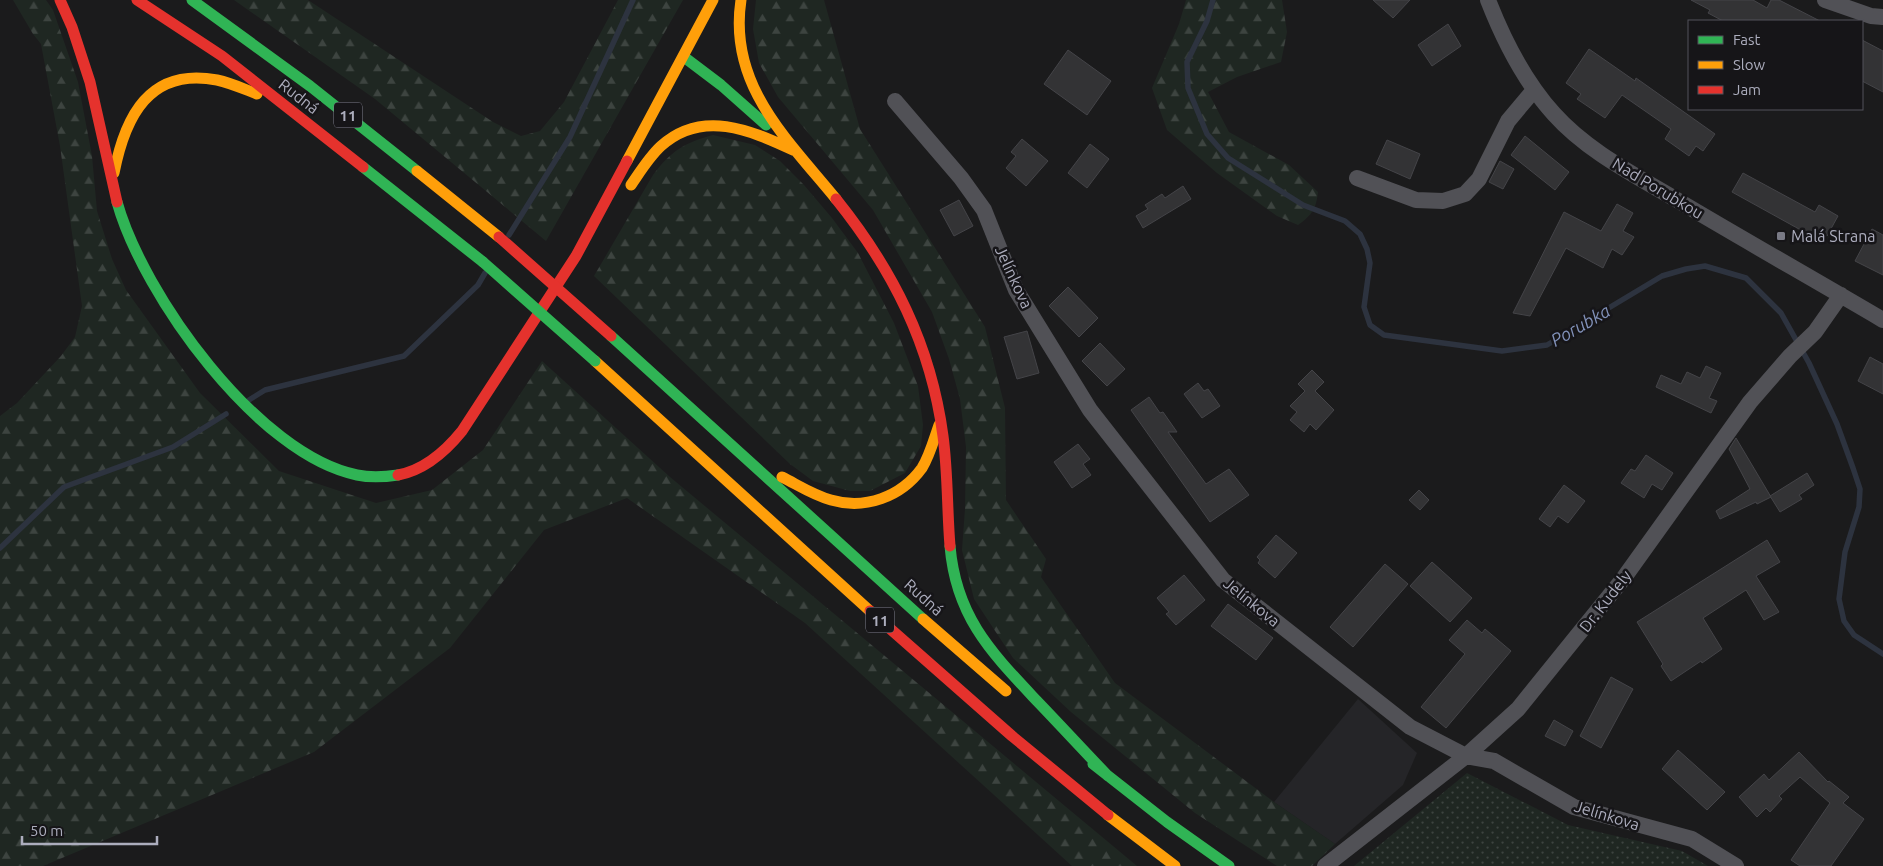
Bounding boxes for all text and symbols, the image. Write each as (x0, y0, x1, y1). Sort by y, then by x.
legend (1688, 20, 1863, 110)
text: Fast (1733, 31, 1761, 48)
text: Slow (1733, 56, 1766, 73)
street label: Rudná (275, 75, 323, 117)
text: Jam (1733, 81, 1761, 98)
road number: 11 (334, 102, 362, 128)
street label: Nad Porubkou (1610, 154, 1706, 222)
place label: Malá Strana (1791, 227, 1876, 245)
marker: Malá Strana (1775, 230, 1787, 242)
street label: Jelínkova (992, 243, 1036, 311)
water label: Porubka (1547, 300, 1613, 350)
street label: Dr. Kudely (1575, 566, 1635, 635)
street label: Jelínkova (1220, 574, 1284, 630)
street label: Rudná (901, 575, 947, 619)
road number: 11 (866, 608, 894, 632)
street label: Jelínkova (1572, 797, 1642, 833)
scale bar (22, 814, 158, 846)
text: 50 m (30, 822, 63, 839)

